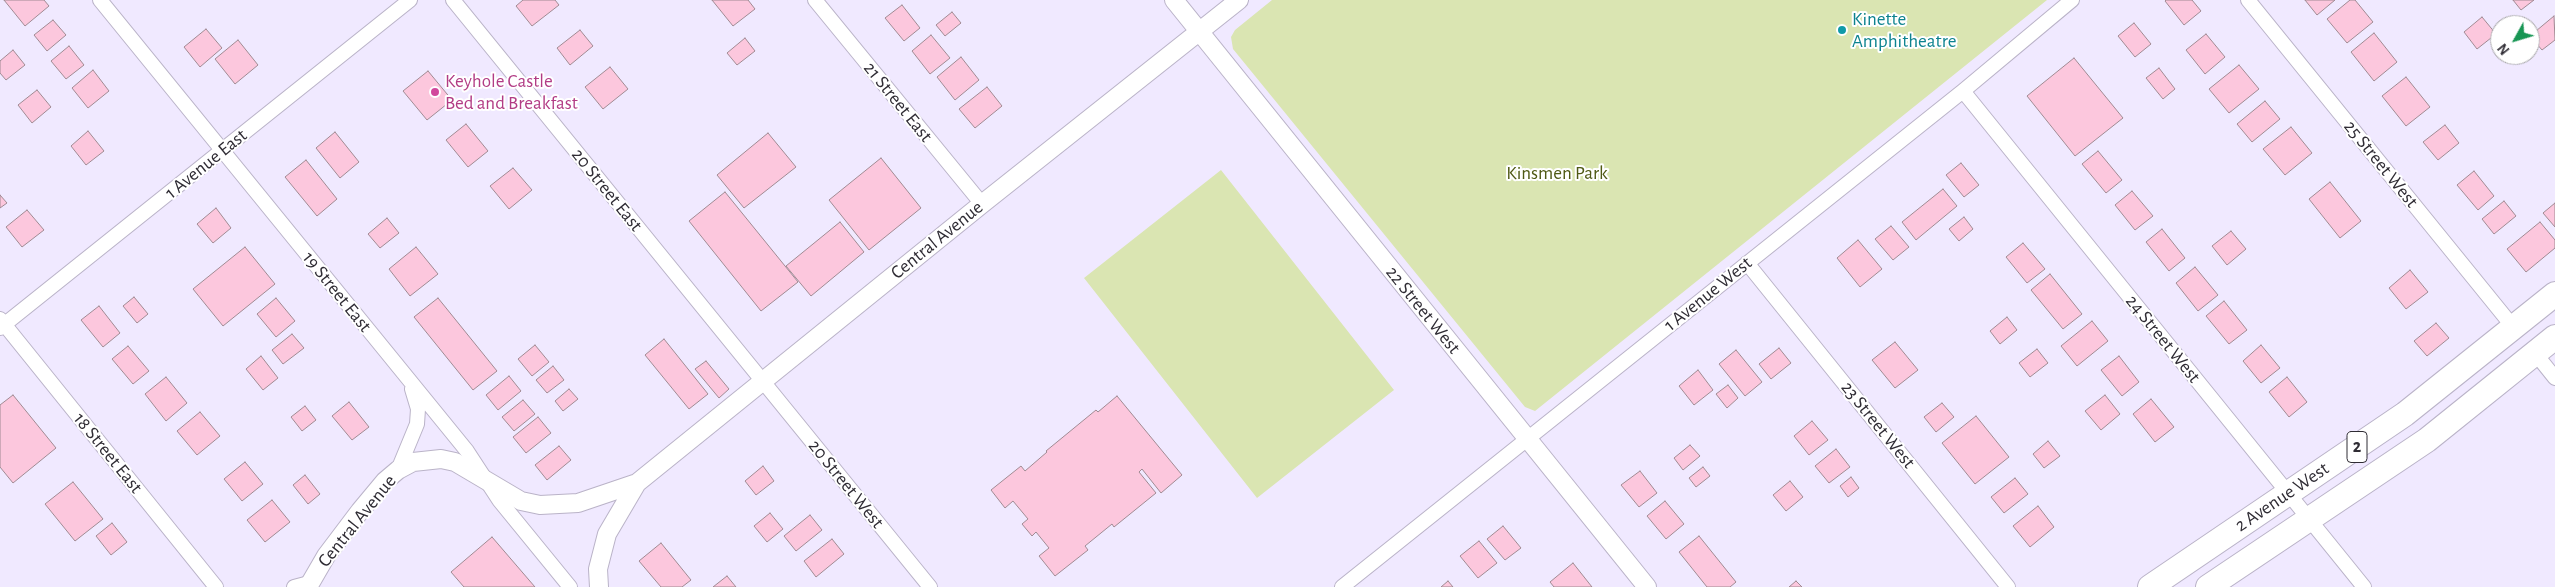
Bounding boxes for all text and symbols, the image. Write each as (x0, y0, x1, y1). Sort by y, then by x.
place label: Kinette Amphitheatre (1852, 8, 1957, 52)
north arrow (2490, 15, 2540, 65)
marker: Kinette Amphitheatre (1836, 24, 1848, 36)
text: N (2496, 41, 2513, 57)
street label: 21 Street East (859, 57, 937, 147)
place label: Keyhole Castle Bed and Breakfast (445, 70, 578, 114)
marker: Keyhole Castle Bed and Breakfast (429, 86, 441, 98)
street label: 25 Street West (2339, 116, 2423, 212)
street label: 1 Avenue East (160, 124, 252, 204)
street label: 20 Street East (567, 144, 647, 236)
park label: Kinsmen Park (1506, 162, 1608, 184)
street label: Central Avenue (886, 196, 988, 284)
street label: 19 Street East (298, 247, 376, 337)
street label: 1 Avenue West (1660, 252, 1756, 336)
street label: 22 Street West (1381, 262, 1465, 358)
street label: 24 Street West (2121, 290, 2205, 388)
street label: 23 Street West (1836, 377, 1920, 473)
street label: 18 Street East (69, 408, 147, 498)
road number: 2 (2347, 432, 2367, 462)
street label: 20 Street West (803, 435, 889, 533)
street label: 2 Avenue West (2231, 457, 2333, 537)
street label: Central Avenue (313, 470, 401, 572)

